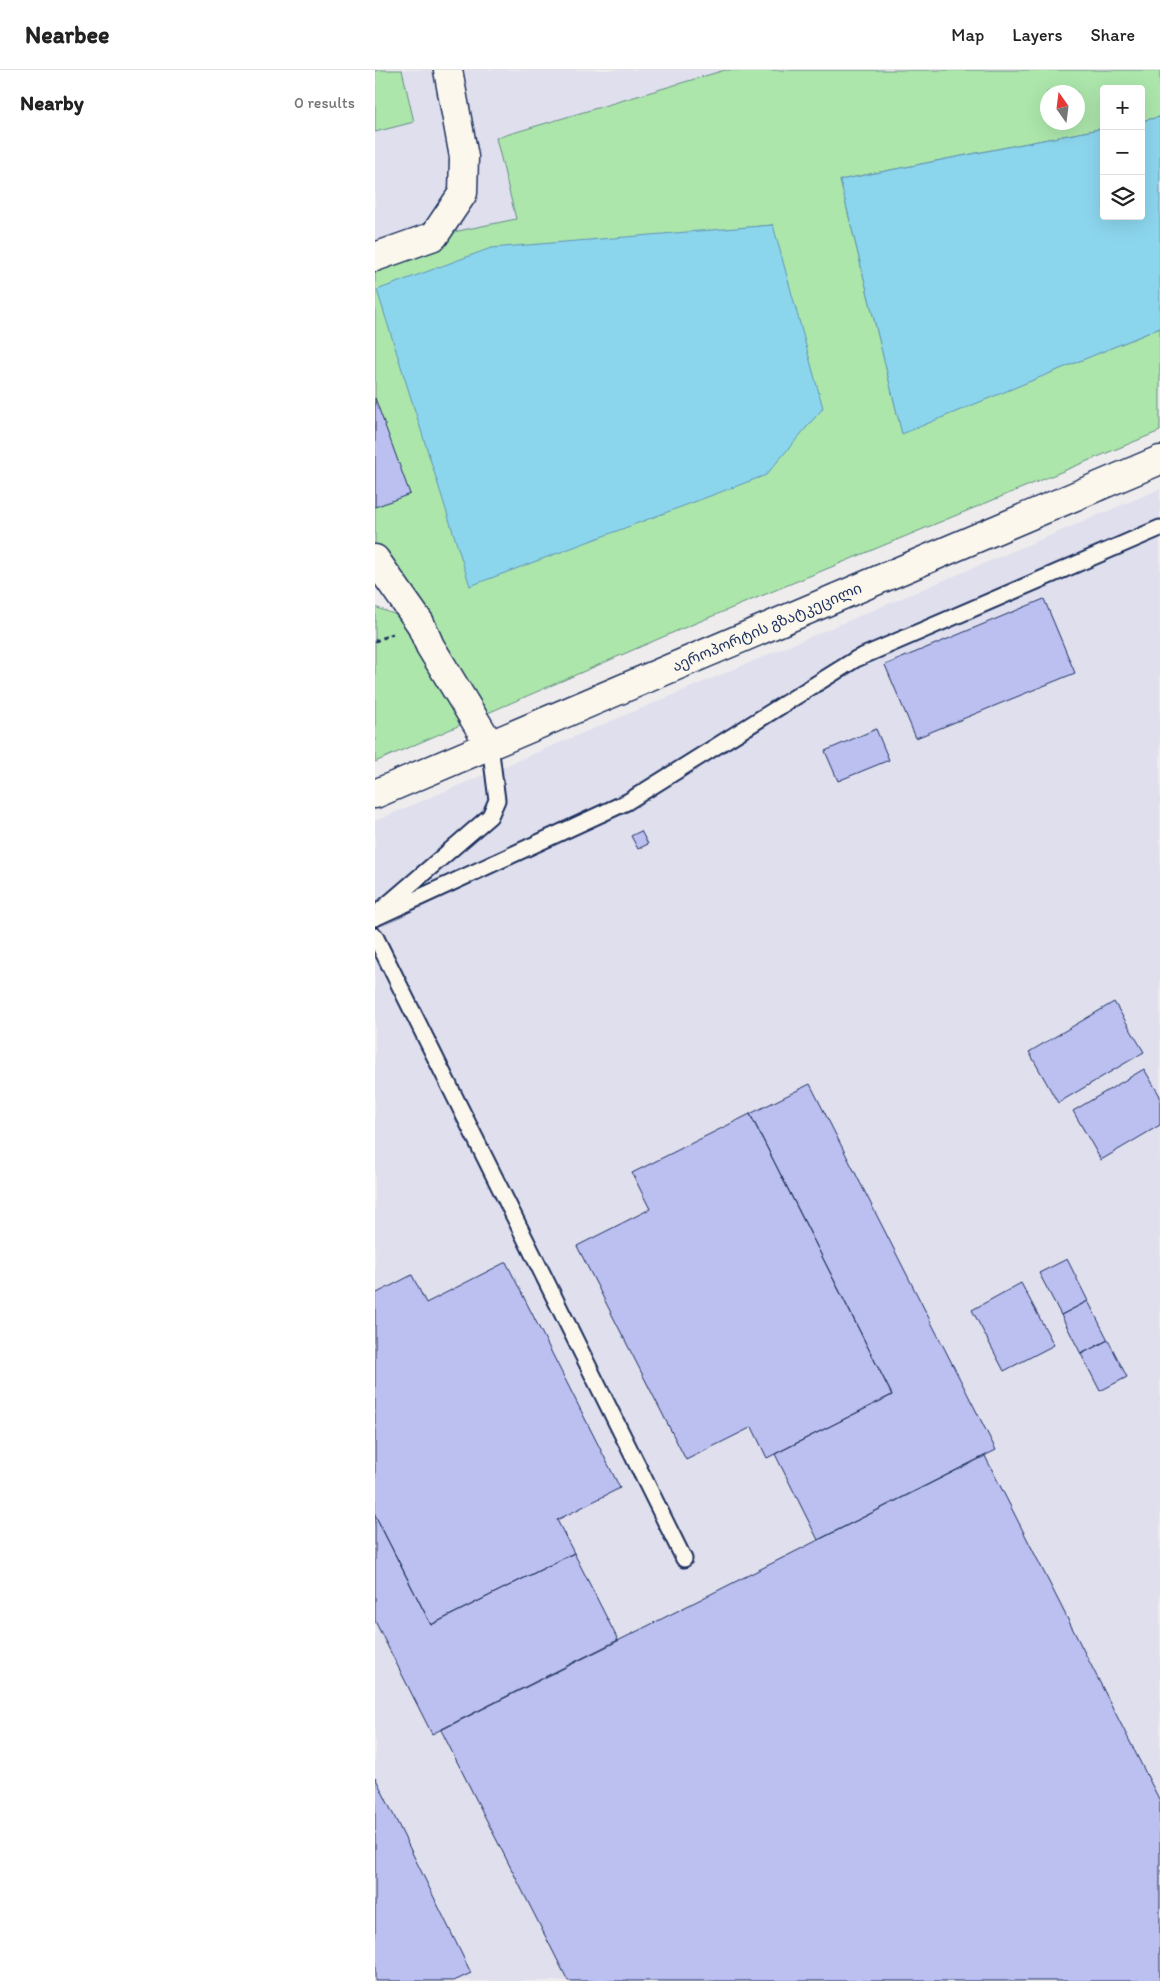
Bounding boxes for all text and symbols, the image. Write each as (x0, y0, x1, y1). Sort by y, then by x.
text: Nearbee (25, 20, 109, 49)
text: Map (951, 24, 984, 46)
text: Layers (1012, 24, 1062, 46)
text: Share (1090, 24, 1135, 46)
north arrow (1040, 85, 1085, 130)
map controls (1100, 85, 1145, 220)
button: + (1100, 85, 1145, 130)
text: Nearby (20, 90, 84, 115)
text: 0 results (294, 93, 355, 112)
button: − (1100, 130, 1145, 175)
button: layers (1100, 175, 1145, 220)
street label: აეროპორტის გზატკეცილი (669, 579, 865, 676)

